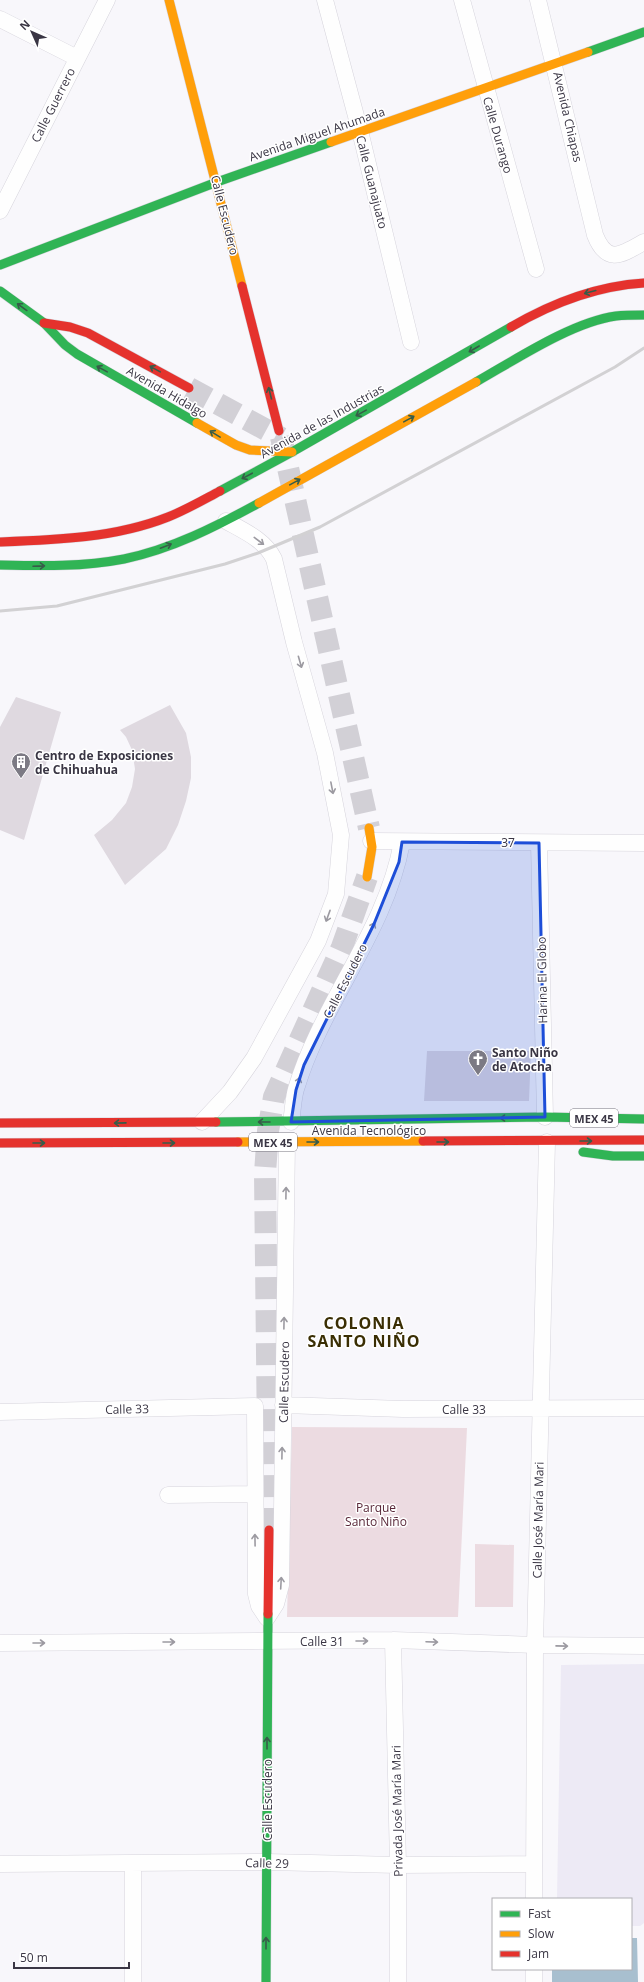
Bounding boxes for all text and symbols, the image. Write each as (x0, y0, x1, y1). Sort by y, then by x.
north arrow (12, 12, 52, 52)
text: N (16, 16, 33, 33)
street label: Calle Guerrero (27, 65, 79, 145)
street label: Avenida Chiapas (549, 70, 587, 164)
street label: Calle Durango (479, 95, 517, 175)
street label: Avenida Miguel Ahumada (247, 103, 387, 165)
street label: Calle Guanajuato (352, 134, 392, 230)
street label: Calle Escudero (207, 173, 243, 257)
one-way arrow (584, 289, 597, 296)
one-way arrow (17, 303, 28, 311)
one-way arrow (468, 345, 480, 353)
street label: Avenida Hidalgo (124, 362, 210, 422)
one-way arrow (149, 364, 161, 372)
one-way arrow (96, 365, 108, 372)
street label: Avenida de las Industrias (257, 380, 387, 462)
one-way arrow (265, 387, 273, 400)
one-way arrow (355, 410, 367, 418)
one-way arrow (403, 414, 415, 422)
one-way arrow (209, 429, 221, 437)
one-way arrow (241, 473, 253, 480)
one-way arrow (289, 478, 301, 486)
one-way arrow (254, 537, 265, 546)
one-way arrow (160, 541, 172, 549)
one-way arrow (32, 563, 45, 570)
one-way arrow (296, 656, 304, 669)
place label: Centro de Exposiciones de Chihuahua (35, 747, 173, 778)
building icon: Centro de Exposiciones de Chihuahua (10, 751, 32, 779)
one-way arrow (328, 781, 336, 794)
street label: 37 (501, 834, 515, 851)
one-way arrow (323, 909, 331, 921)
one-way arrow (369, 923, 376, 935)
street label: Harina El Globo (533, 936, 551, 1024)
street label: Calle Escudero (319, 941, 371, 1021)
place label: Santo Niño de Atocha (492, 1044, 558, 1075)
church icon: Santo Niño de Atocha (467, 1048, 489, 1076)
one-way arrow (295, 1077, 302, 1090)
road number: MEX 45 (570, 1109, 618, 1127)
one-way arrow (500, 1114, 513, 1122)
one-way arrow (258, 1118, 271, 1126)
one-way arrow (114, 1119, 127, 1127)
street label: Avenida Tecnológico (312, 1122, 426, 1139)
road number: MEX 45 (249, 1133, 297, 1151)
one-way arrow (579, 1137, 592, 1145)
one-way arrow (306, 1138, 319, 1146)
one-way arrow (436, 1138, 449, 1146)
one-way arrow (32, 1139, 45, 1147)
one-way arrow (162, 1139, 175, 1147)
one-way arrow (282, 1187, 290, 1200)
district label: COLONIA SANTO NIÑO (307, 1312, 421, 1352)
one-way arrow (280, 1317, 288, 1330)
street label: Calle Escudero (275, 1341, 293, 1423)
street label: Calle 33 (105, 1400, 149, 1418)
street label: Calle 33 (442, 1401, 486, 1418)
one-way arrow (279, 1447, 286, 1460)
street label: Calle José María Mari (528, 1461, 548, 1579)
park label: Parque Santo Niño (345, 1499, 407, 1530)
one-way arrow (251, 1534, 259, 1547)
one-way arrow (277, 1577, 284, 1590)
street label: Calle 31 (300, 1633, 344, 1650)
one-way arrow (355, 1637, 368, 1645)
one-way arrow (162, 1638, 175, 1646)
one-way arrow (425, 1638, 438, 1646)
one-way arrow (32, 1639, 45, 1646)
one-way arrow (555, 1642, 568, 1650)
one-way arrow (263, 1737, 271, 1750)
street label: Privada José María Mari (387, 1745, 407, 1877)
street label: Calle Escudero (259, 1759, 276, 1841)
street label: Calle 29 (245, 1854, 289, 1872)
legend (492, 1898, 632, 1970)
text: Fast (528, 1905, 551, 1922)
text: Slow (528, 1925, 555, 1942)
one-way arrow (262, 1937, 270, 1950)
scale bar (14, 1944, 129, 1970)
text: Jam (527, 1945, 549, 1962)
text: 50 m (20, 1949, 48, 1966)

